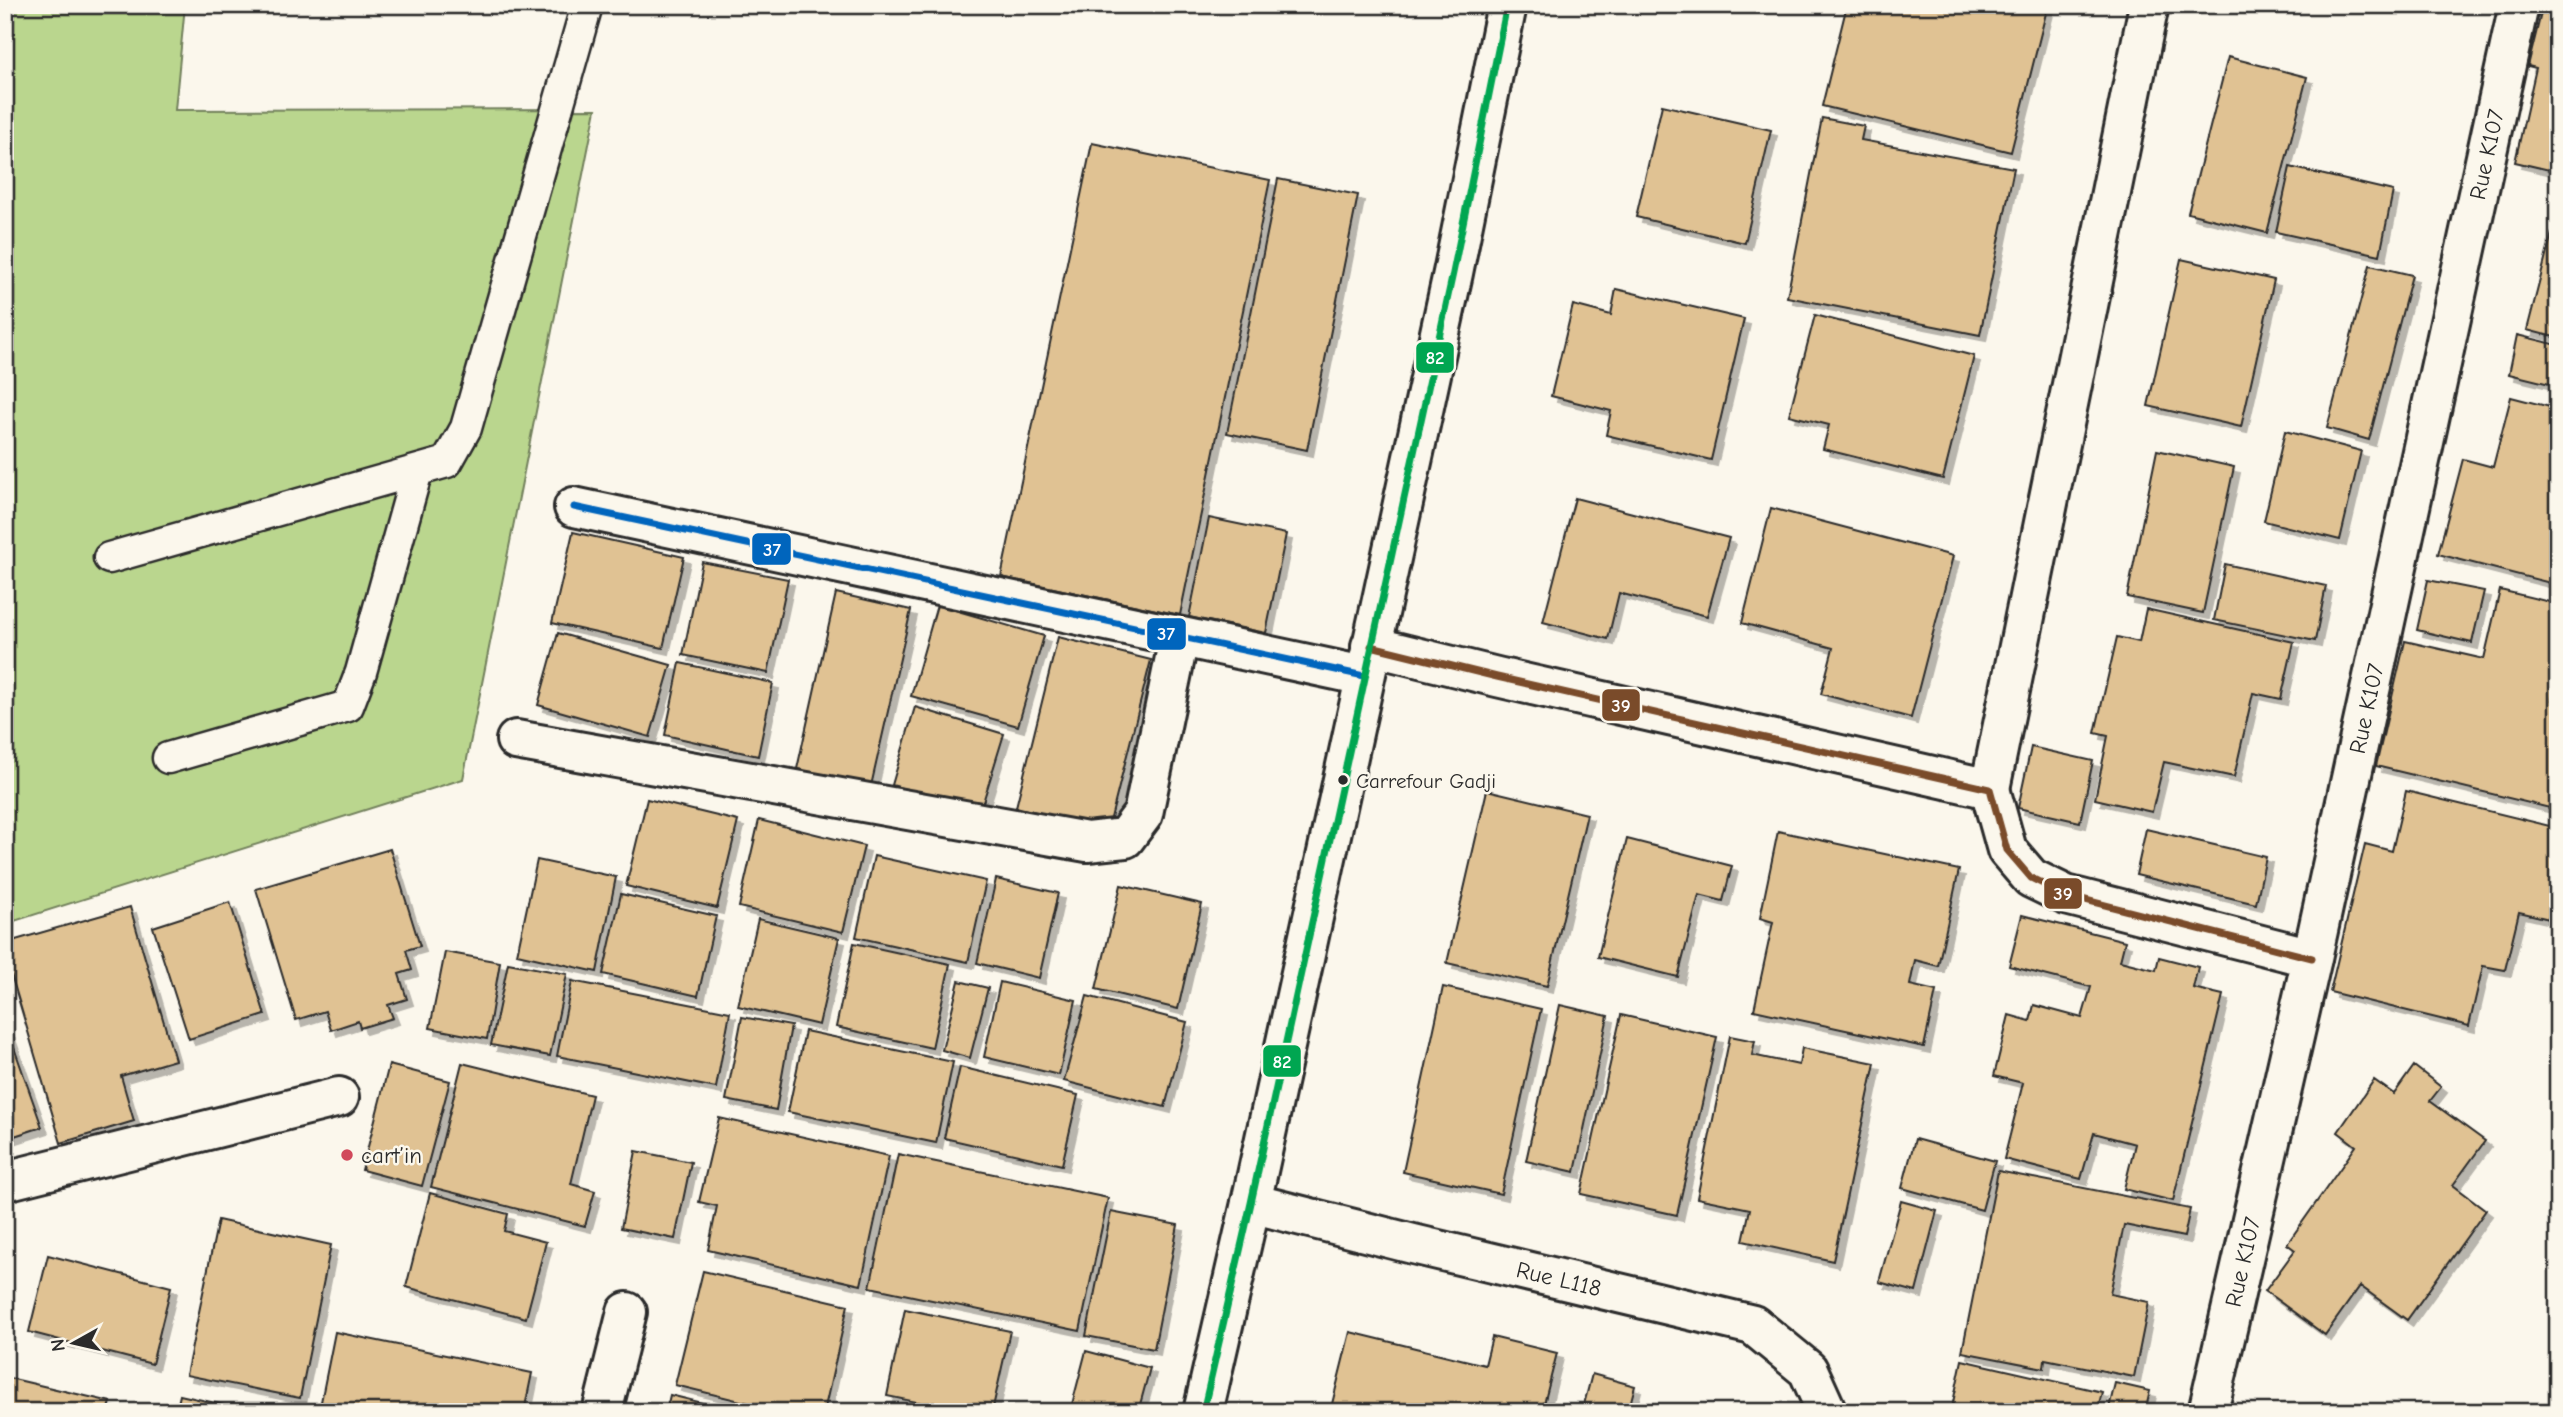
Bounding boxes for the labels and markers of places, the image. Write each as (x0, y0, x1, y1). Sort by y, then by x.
place label: Carrefour Gadji (1356, 769, 1496, 793)
marker: Carrefour Gadji (1336, 773, 1350, 787)
place label: cart’in (361, 1142, 422, 1169)
marker: cart’in (339, 1147, 355, 1163)

